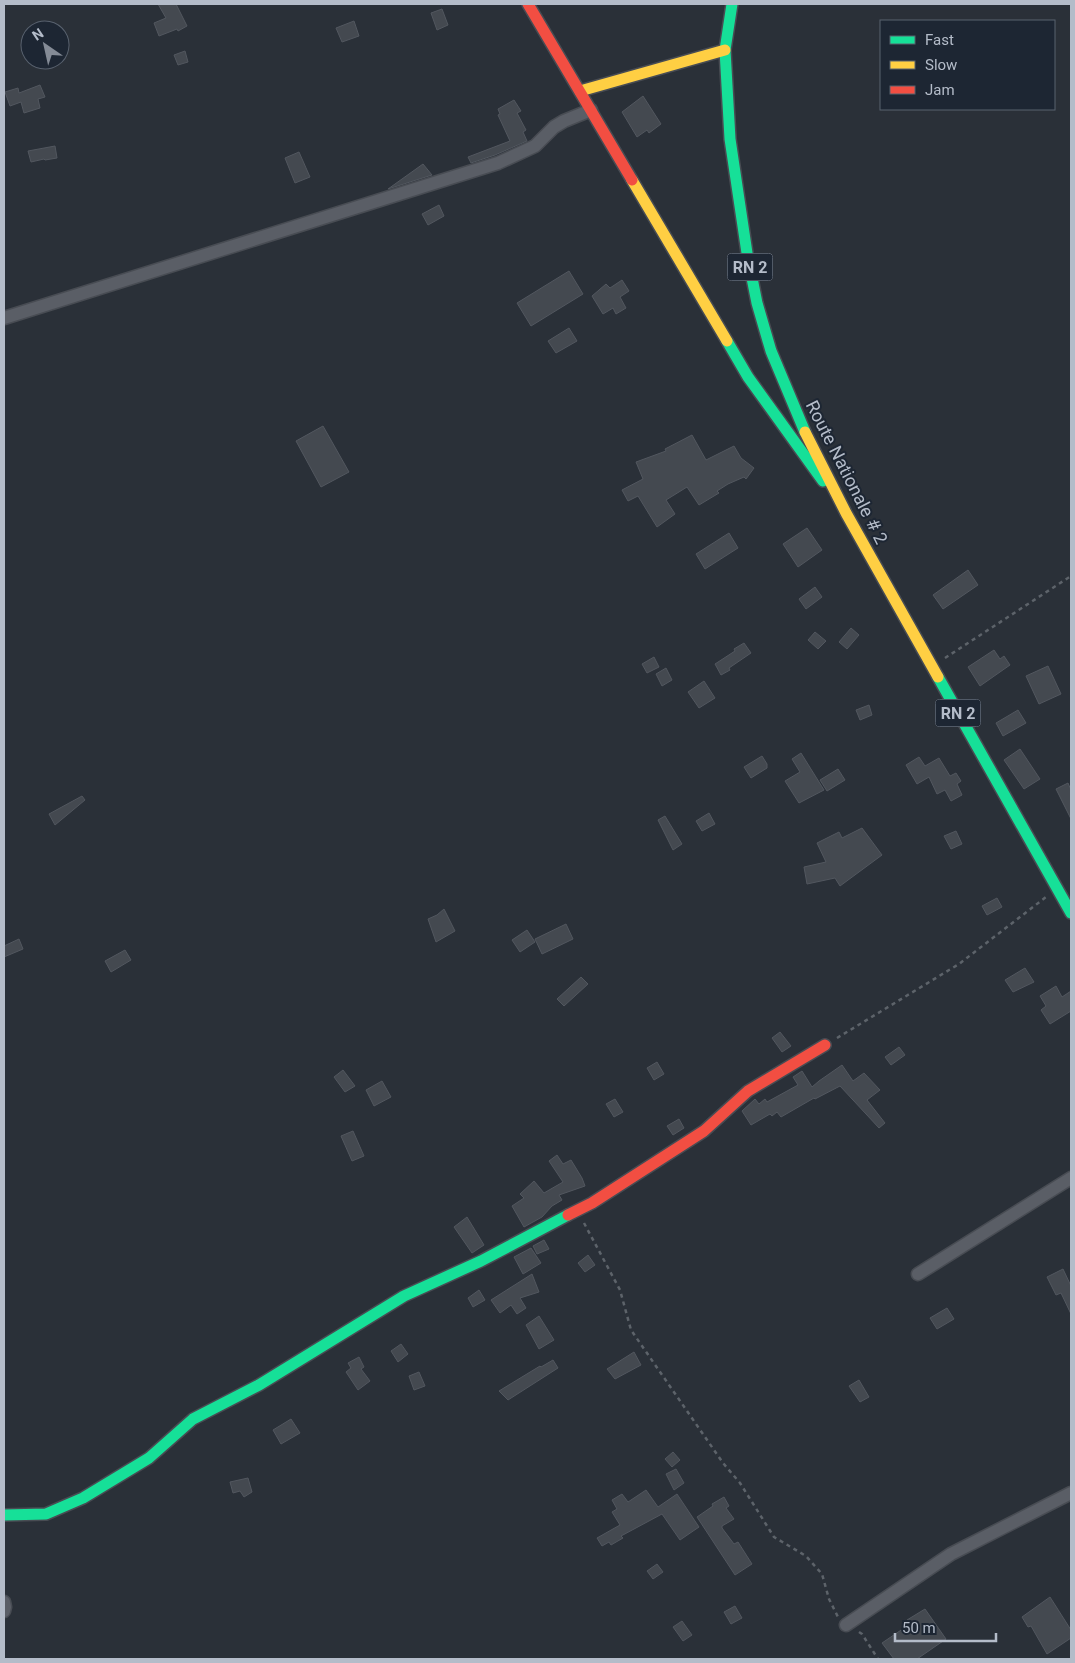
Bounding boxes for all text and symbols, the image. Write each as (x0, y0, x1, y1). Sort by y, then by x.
north arrow (20, 20, 70, 70)
legend (880, 20, 1055, 110)
text: N (29, 25, 46, 44)
text: Fast (925, 31, 954, 49)
text: Slow (925, 56, 957, 74)
text: Jam (925, 81, 955, 99)
road number: RN 2 (728, 253, 772, 280)
street label: Route Nationale # 2 (802, 397, 892, 547)
road number: RN 2 (936, 700, 980, 726)
scale bar (895, 1610, 996, 1642)
text: 50 m (902, 1619, 936, 1637)

